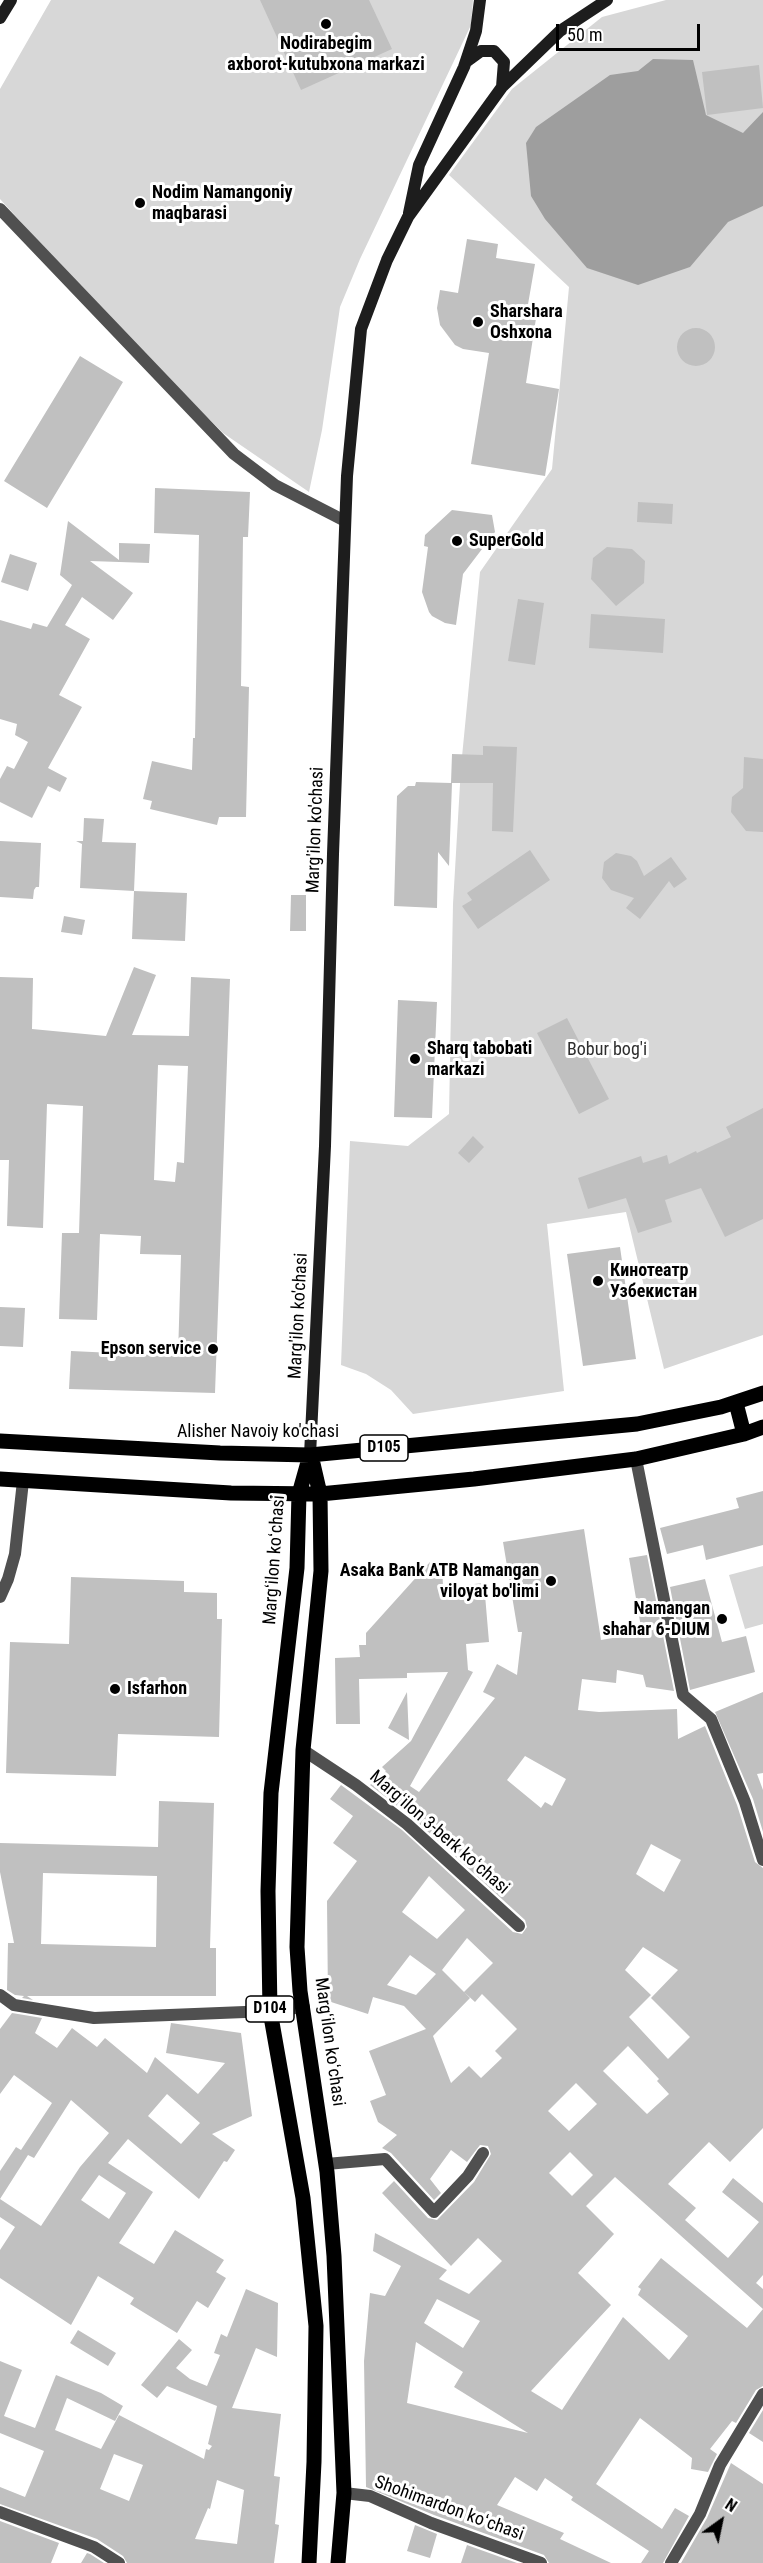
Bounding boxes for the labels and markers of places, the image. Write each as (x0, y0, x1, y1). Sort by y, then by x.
marker: Nodirabegim axborot-kutubxona markazi (319, 17, 333, 31)
place label: Nodirabegim axborot-kutubxona markazi (227, 33, 425, 76)
place label: Nodim Namangoniy maqbarasi (152, 182, 293, 224)
marker: Nodim Namangoniy maqbarasi (133, 196, 147, 210)
place label: Sharshara Oshxona (490, 301, 563, 344)
marker: Sharshara Oshxona (471, 315, 485, 329)
place label: SuperGold (469, 530, 544, 552)
marker: SuperGold (450, 534, 464, 548)
place label: Sharq tabobati markazi (427, 1038, 532, 1080)
marker: Sharq tabobati markazi (408, 1052, 422, 1066)
place label: Кинотеатр Узбекистан (610, 1260, 697, 1302)
marker: Кинотеатр Узбекистан (591, 1274, 605, 1288)
place label: Epson service (101, 1338, 201, 1360)
marker: Epson service (206, 1342, 220, 1356)
place label: Asaka Bank ATB Namangan viloyat bo'limi (340, 1560, 539, 1602)
marker: Asaka Bank ATB Namangan viloyat bo'limi (544, 1574, 558, 1588)
place label: Namangan shahar 6-DIUM (602, 1598, 710, 1640)
marker: Namangan shahar 6-DIUM (715, 1612, 729, 1626)
place label: Isfarhon (127, 1678, 187, 1700)
marker: Isfarhon (108, 1682, 122, 1696)

